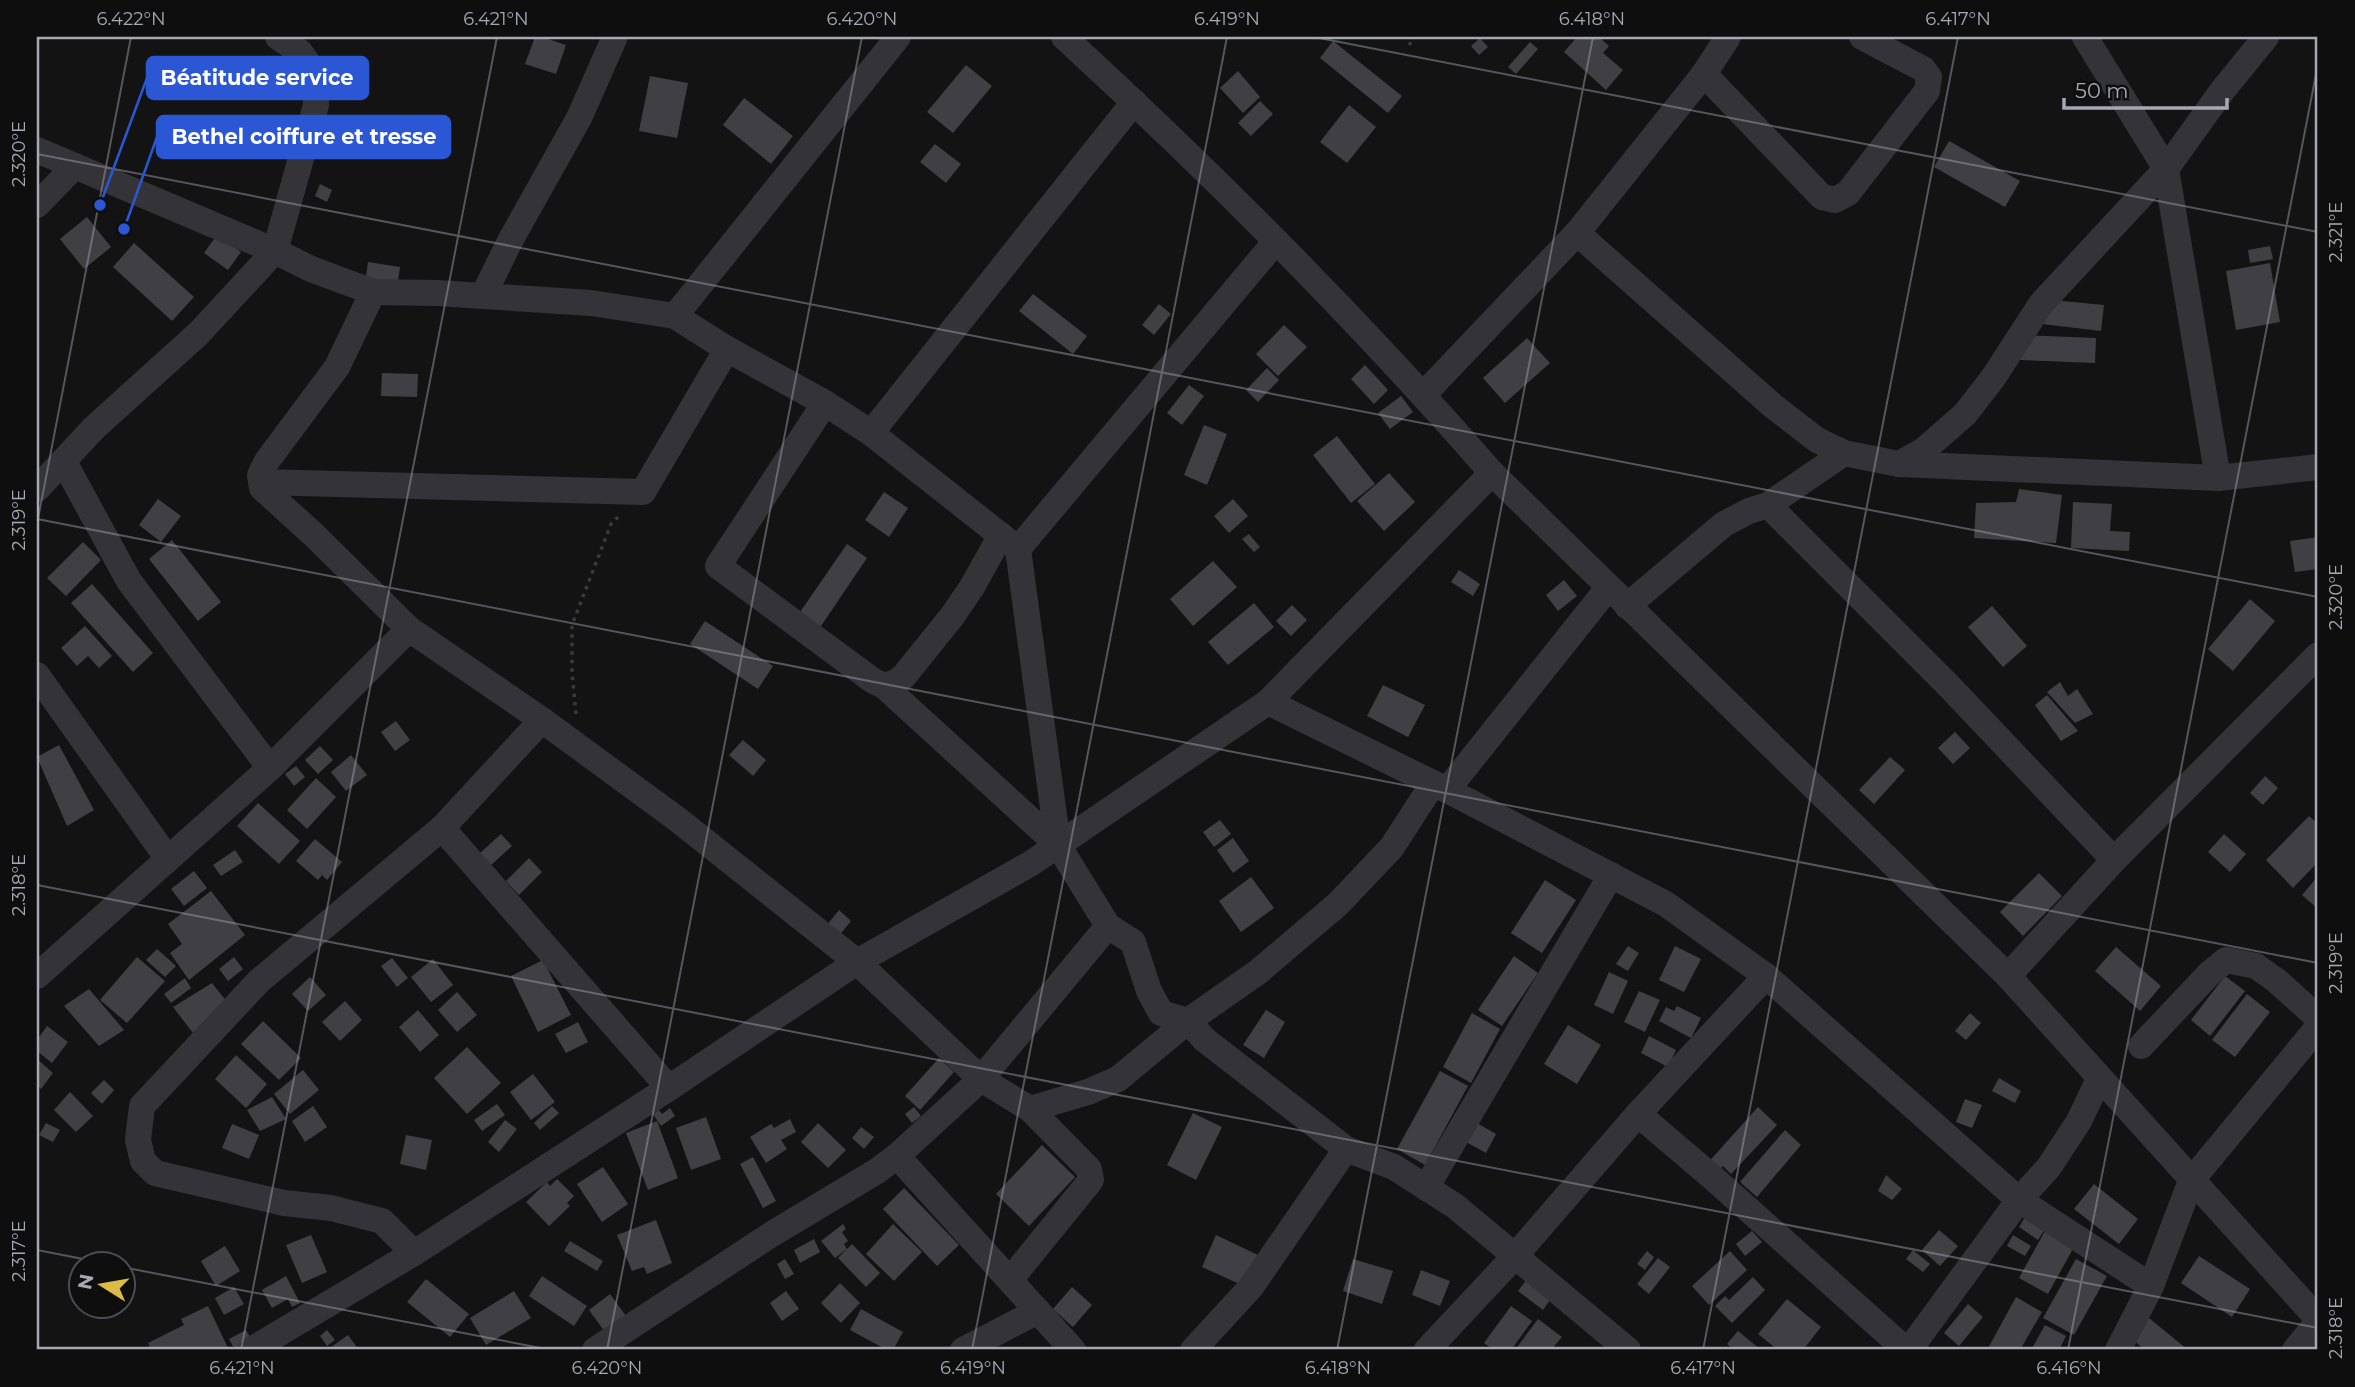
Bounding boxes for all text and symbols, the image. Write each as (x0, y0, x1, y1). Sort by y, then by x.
text: 6.422°N (96, 8, 166, 30)
text: 6.421°N (463, 8, 529, 30)
text: 6.420°N (827, 8, 897, 30)
text: 6.419°N (1194, 8, 1260, 30)
text: 6.418°N (1559, 8, 1625, 30)
text: 6.417°N (1925, 8, 1991, 30)
callout: Béatitude service (147, 57, 368, 99)
text: Béatitude service (161, 65, 353, 90)
scale bar (2064, 66, 2227, 110)
text: 50 m (2075, 78, 2129, 103)
callout: Bethel coiffure et tresse (157, 116, 450, 158)
text: 2.320°E (8, 121, 30, 187)
text: Bethel coiffure et tresse (172, 124, 436, 149)
text: 2.321°E (2325, 202, 2347, 262)
text: 2.319°E (8, 489, 30, 551)
text: 2.320°E (2325, 564, 2347, 630)
text: 2.318°E (8, 854, 30, 916)
text: 2.319°E (2325, 932, 2347, 994)
text: 2.317°E (8, 1220, 30, 1282)
north arrow (66, 1250, 136, 1320)
text: N (73, 1272, 99, 1292)
text: 2.318°E (2325, 1297, 2347, 1359)
text: 6.421°N (209, 1357, 275, 1379)
text: 6.420°N (572, 1357, 642, 1379)
text: 6.419°N (940, 1357, 1006, 1379)
text: 6.418°N (1305, 1357, 1371, 1379)
text: 6.417°N (1670, 1357, 1736, 1379)
text: 6.416°N (2036, 1357, 2102, 1379)

